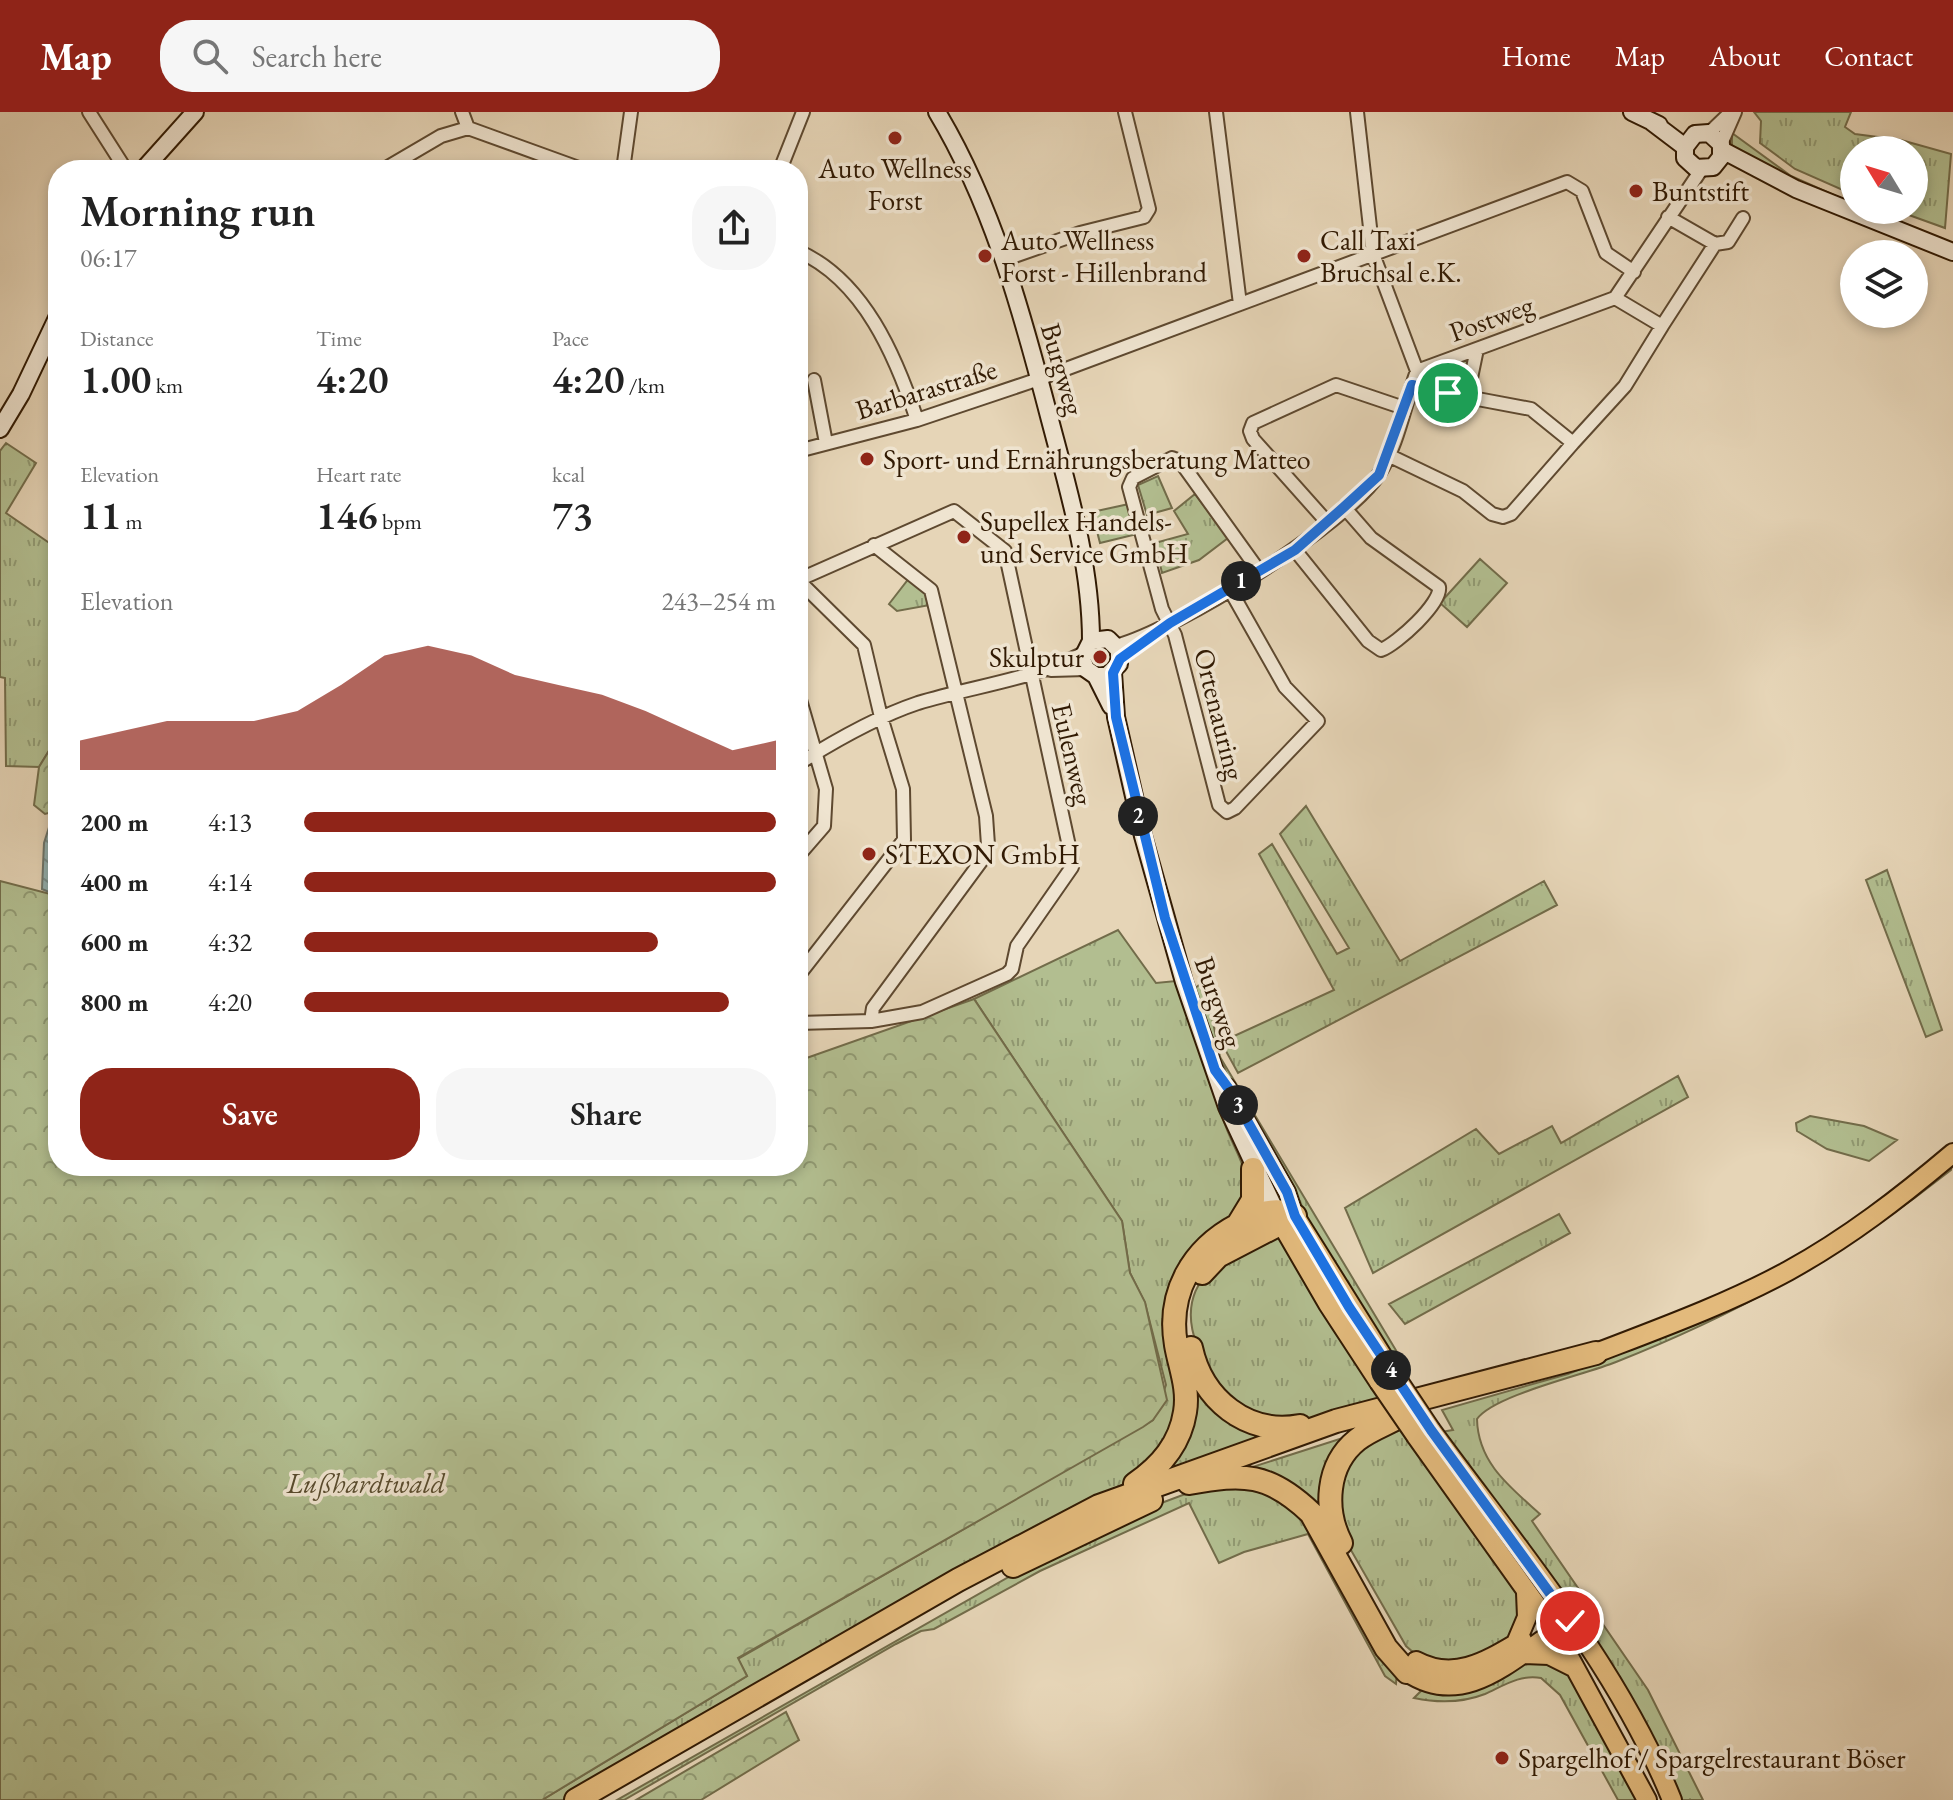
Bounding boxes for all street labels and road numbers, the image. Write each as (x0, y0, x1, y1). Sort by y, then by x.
street label: Postweg (1444, 286, 1539, 350)
street label: Burgweg (1033, 319, 1094, 420)
street label: Barbarastraße (851, 350, 1001, 428)
street label: Ortenauring (1186, 644, 1254, 784)
street label: Eulenweg (1044, 699, 1102, 809)
street label: Burgweg (1187, 952, 1252, 1053)

